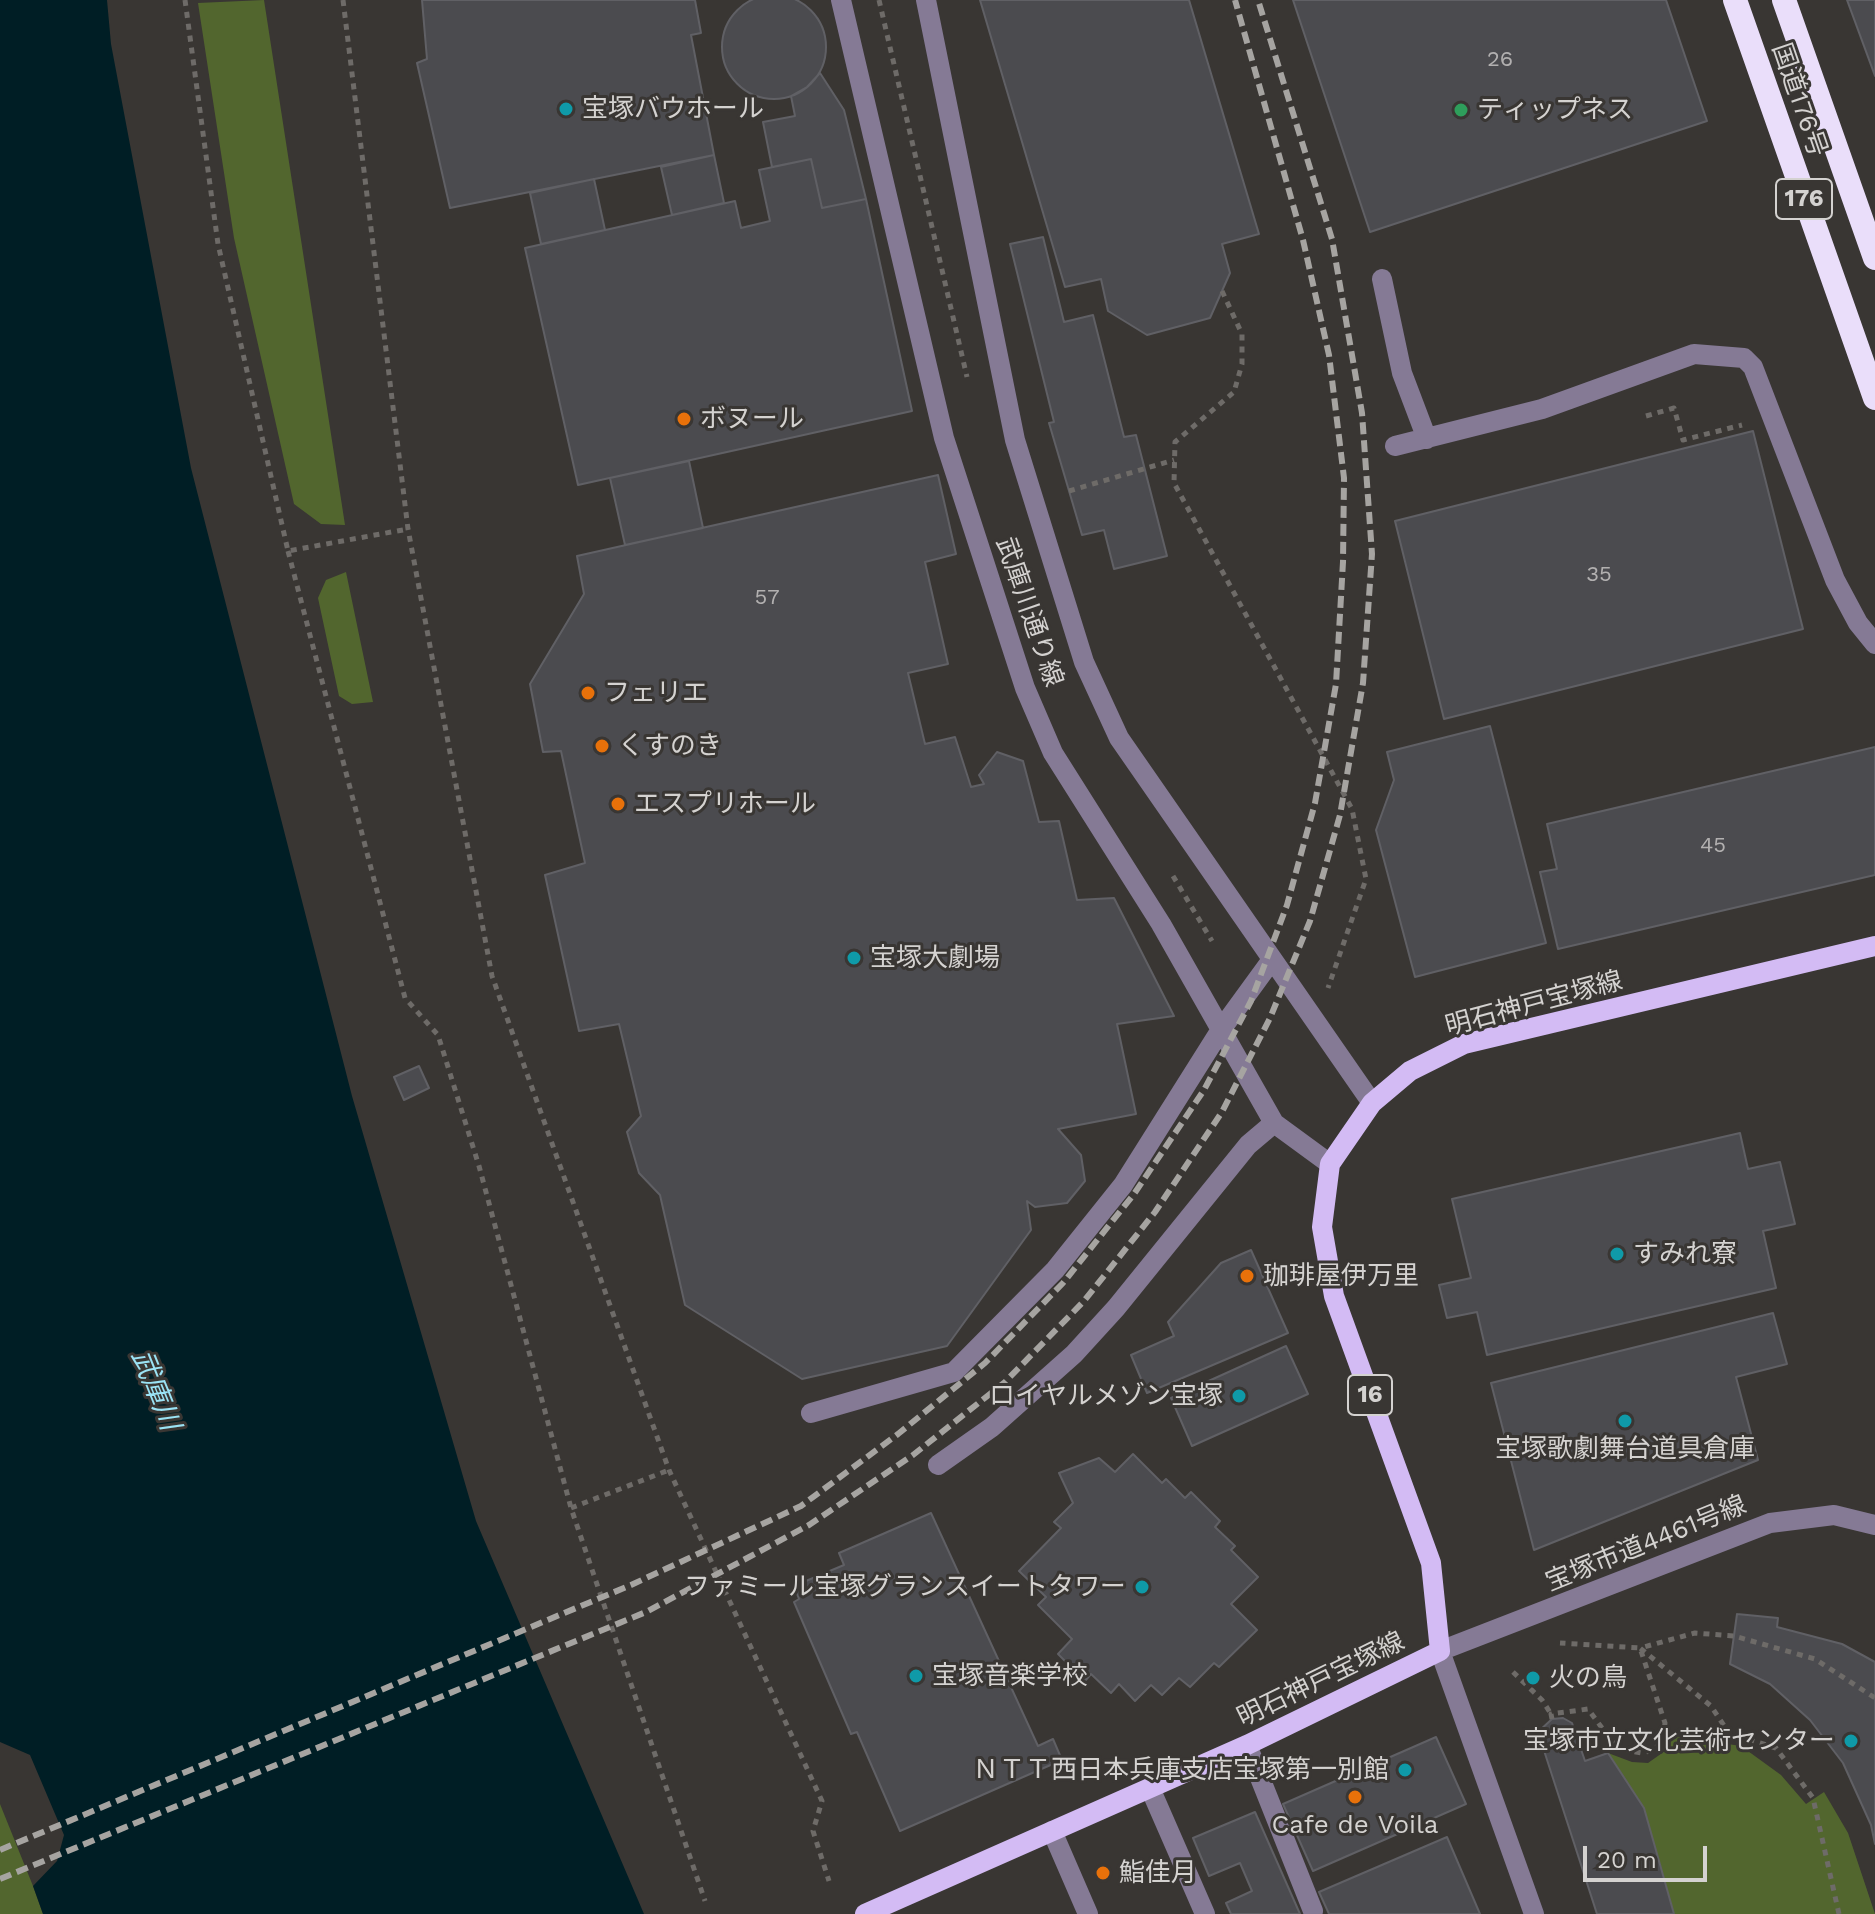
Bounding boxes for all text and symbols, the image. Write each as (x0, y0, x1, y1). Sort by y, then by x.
street label: 国道176号 (1765, 39, 1833, 161)
house number: 26 (1487, 47, 1513, 73)
place label: 宝塚バウホール (582, 93, 764, 125)
place label: ティップネス (1477, 94, 1633, 126)
marker: 宝塚バウホール (557, 100, 575, 118)
marker: ティップネス (1452, 101, 1470, 119)
road number: 176 (1776, 179, 1832, 219)
place label: ボヌール (700, 403, 804, 435)
marker: ボヌール (675, 410, 693, 428)
street label: 武庫川通り線 (989, 533, 1069, 691)
house number: 35 (1586, 562, 1612, 588)
house number: 57 (754, 585, 780, 611)
place label: フェリエ (604, 677, 708, 709)
marker: フェリエ (579, 684, 597, 702)
place label: くすのき (618, 730, 722, 762)
marker: くすのき (593, 737, 611, 755)
place label: エスプリホール (634, 788, 816, 820)
marker: エスプリホール (609, 795, 627, 813)
house number: 45 (1700, 833, 1726, 859)
place label: 宝塚大劇場 (870, 942, 1000, 974)
marker: 宝塚大劇場 (845, 949, 863, 967)
street label: 明石神戸宝塚線 (1442, 965, 1626, 1043)
place label: すみれ寮 (1633, 1238, 1737, 1270)
marker: すみれ寮 (1608, 1245, 1626, 1263)
place label: 珈琲屋伊万里 (1263, 1260, 1419, 1292)
marker: 珈琲屋伊万里 (1238, 1267, 1256, 1285)
water label: 武庫川 (124, 1345, 186, 1435)
road number: 16 (1348, 1375, 1392, 1415)
place label: ロイヤルメゾン宝塚 (989, 1380, 1223, 1412)
marker: ロイヤルメゾン宝塚 (1230, 1387, 1248, 1405)
marker: 宝塚歌劇舞台道具倉庫 (1616, 1412, 1634, 1430)
place label: 宝塚歌劇舞台道具倉庫 (1495, 1433, 1755, 1465)
street label: 宝塚市道4461号線 (1541, 1490, 1751, 1598)
place label: ファミール宝塚グランスイートタワー (684, 1571, 1126, 1603)
marker: ファミール宝塚グランスイートタワー (1133, 1578, 1151, 1596)
street label: 明石神戸宝塚線 (1232, 1626, 1410, 1734)
place label: 宝塚音楽学校 (932, 1660, 1088, 1692)
place label: 火の鳥 (1549, 1662, 1627, 1694)
marker: 宝塚音楽学校 (907, 1667, 925, 1685)
marker: 火の鳥 (1524, 1669, 1542, 1687)
place label: 宝塚市立文化芸術センター (1523, 1725, 1835, 1757)
marker: 宝塚市立文化芸術センター (1842, 1732, 1860, 1750)
place label: ＮＴＴ西日本兵庫支店宝塚第一別館 (973, 1754, 1389, 1786)
marker: ＮＴＴ西日本兵庫支店宝塚第一別館 (1396, 1761, 1414, 1779)
marker: Cafe de Voila (1346, 1788, 1364, 1806)
place label: Cafe de Voila (1271, 1809, 1439, 1841)
scale bar (1587, 1830, 1711, 1880)
text: 20 m (1597, 1846, 1657, 1874)
place label: 鮨佳月 (1119, 1857, 1197, 1889)
marker: 鮨佳月 (1094, 1864, 1112, 1882)

